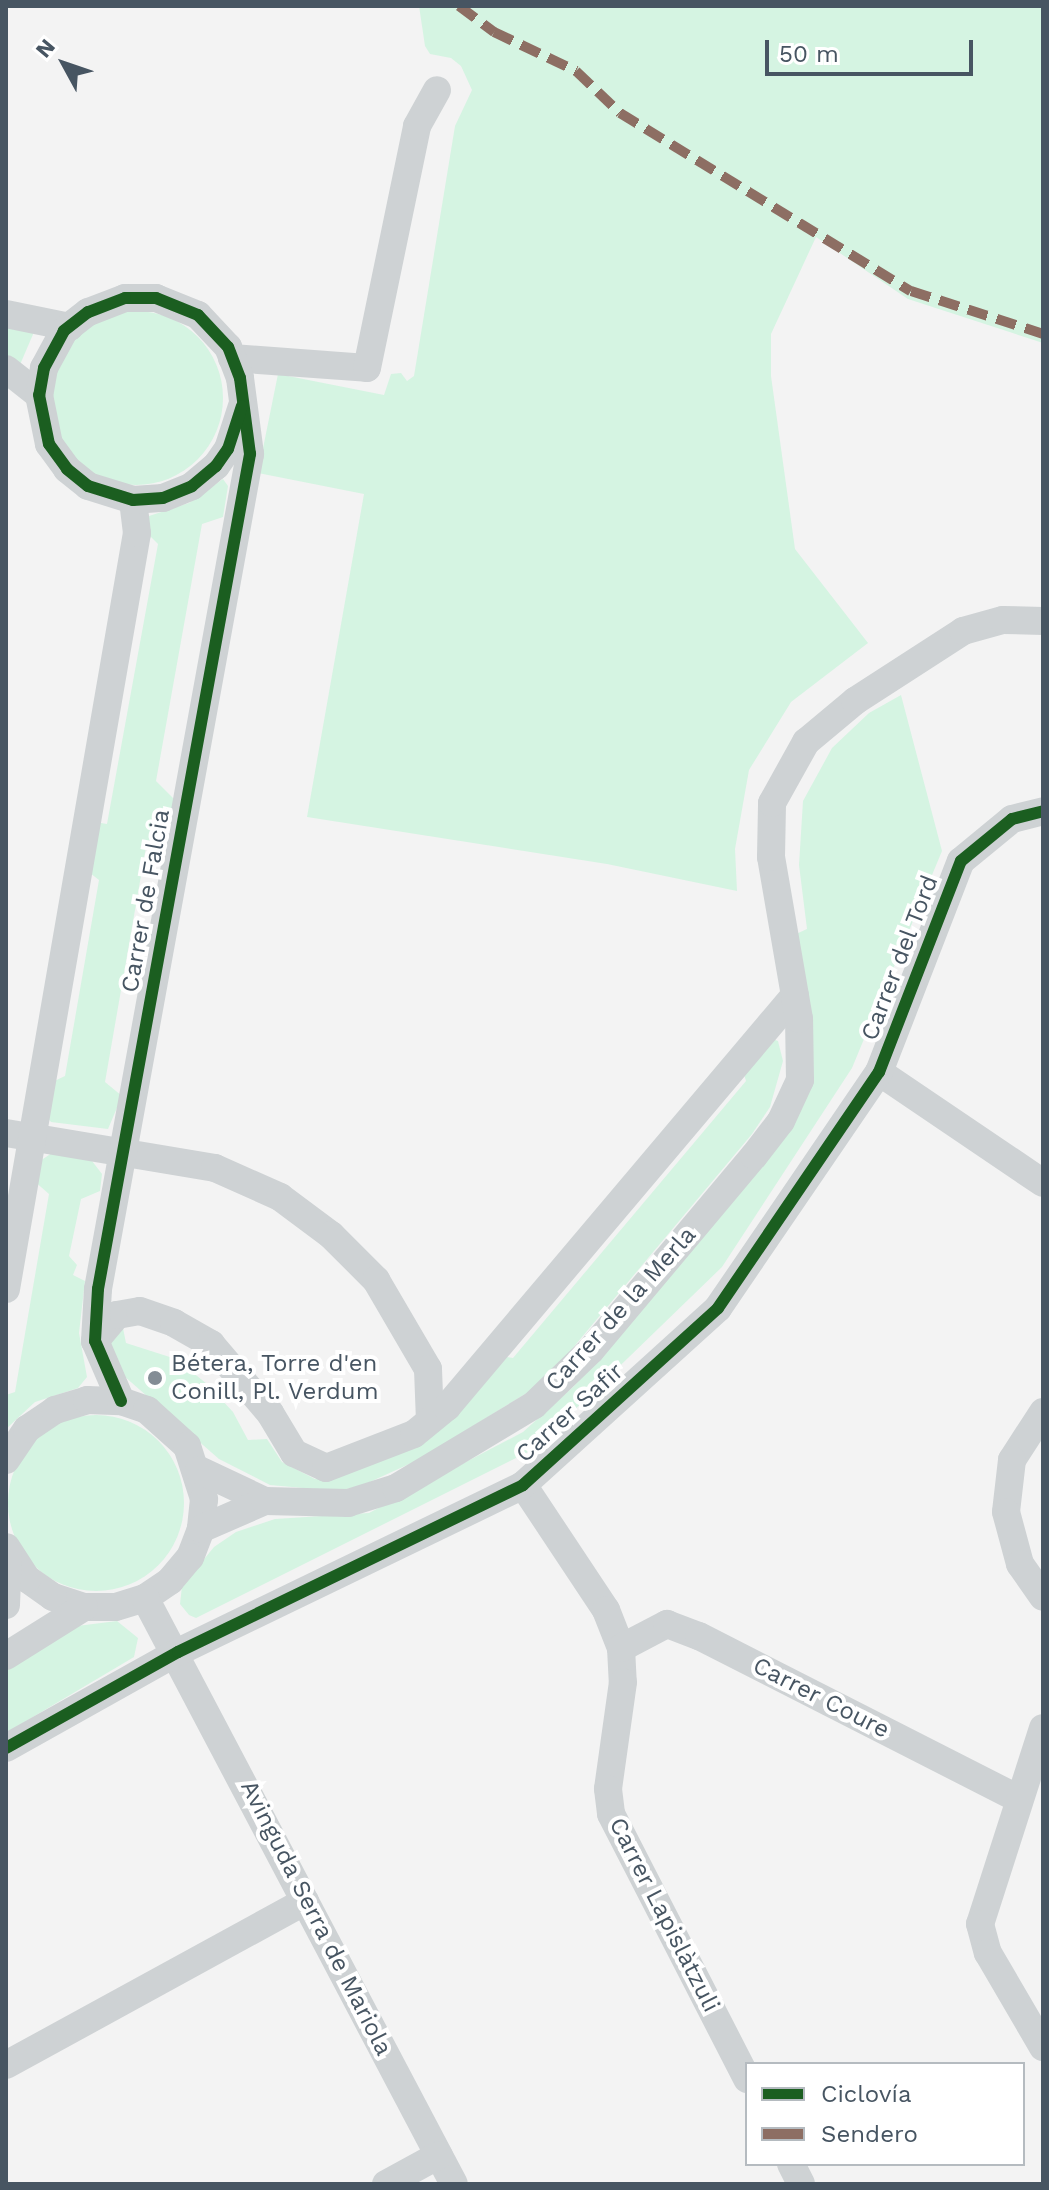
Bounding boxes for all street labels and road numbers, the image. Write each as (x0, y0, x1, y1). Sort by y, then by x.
street label: Carrer de Falcia (116, 807, 176, 995)
street label: Carrer del Tord (855, 871, 945, 1045)
street label: Carrer de la Merla (539, 1221, 703, 1397)
street label: Carrer Safir (510, 1357, 630, 1469)
street label: Carrer Coure (748, 1651, 894, 1745)
street label: Avinguda Serra de Mariola (234, 1775, 398, 2061)
street label: Carrer Lapislàtzuli (602, 1813, 726, 2017)

